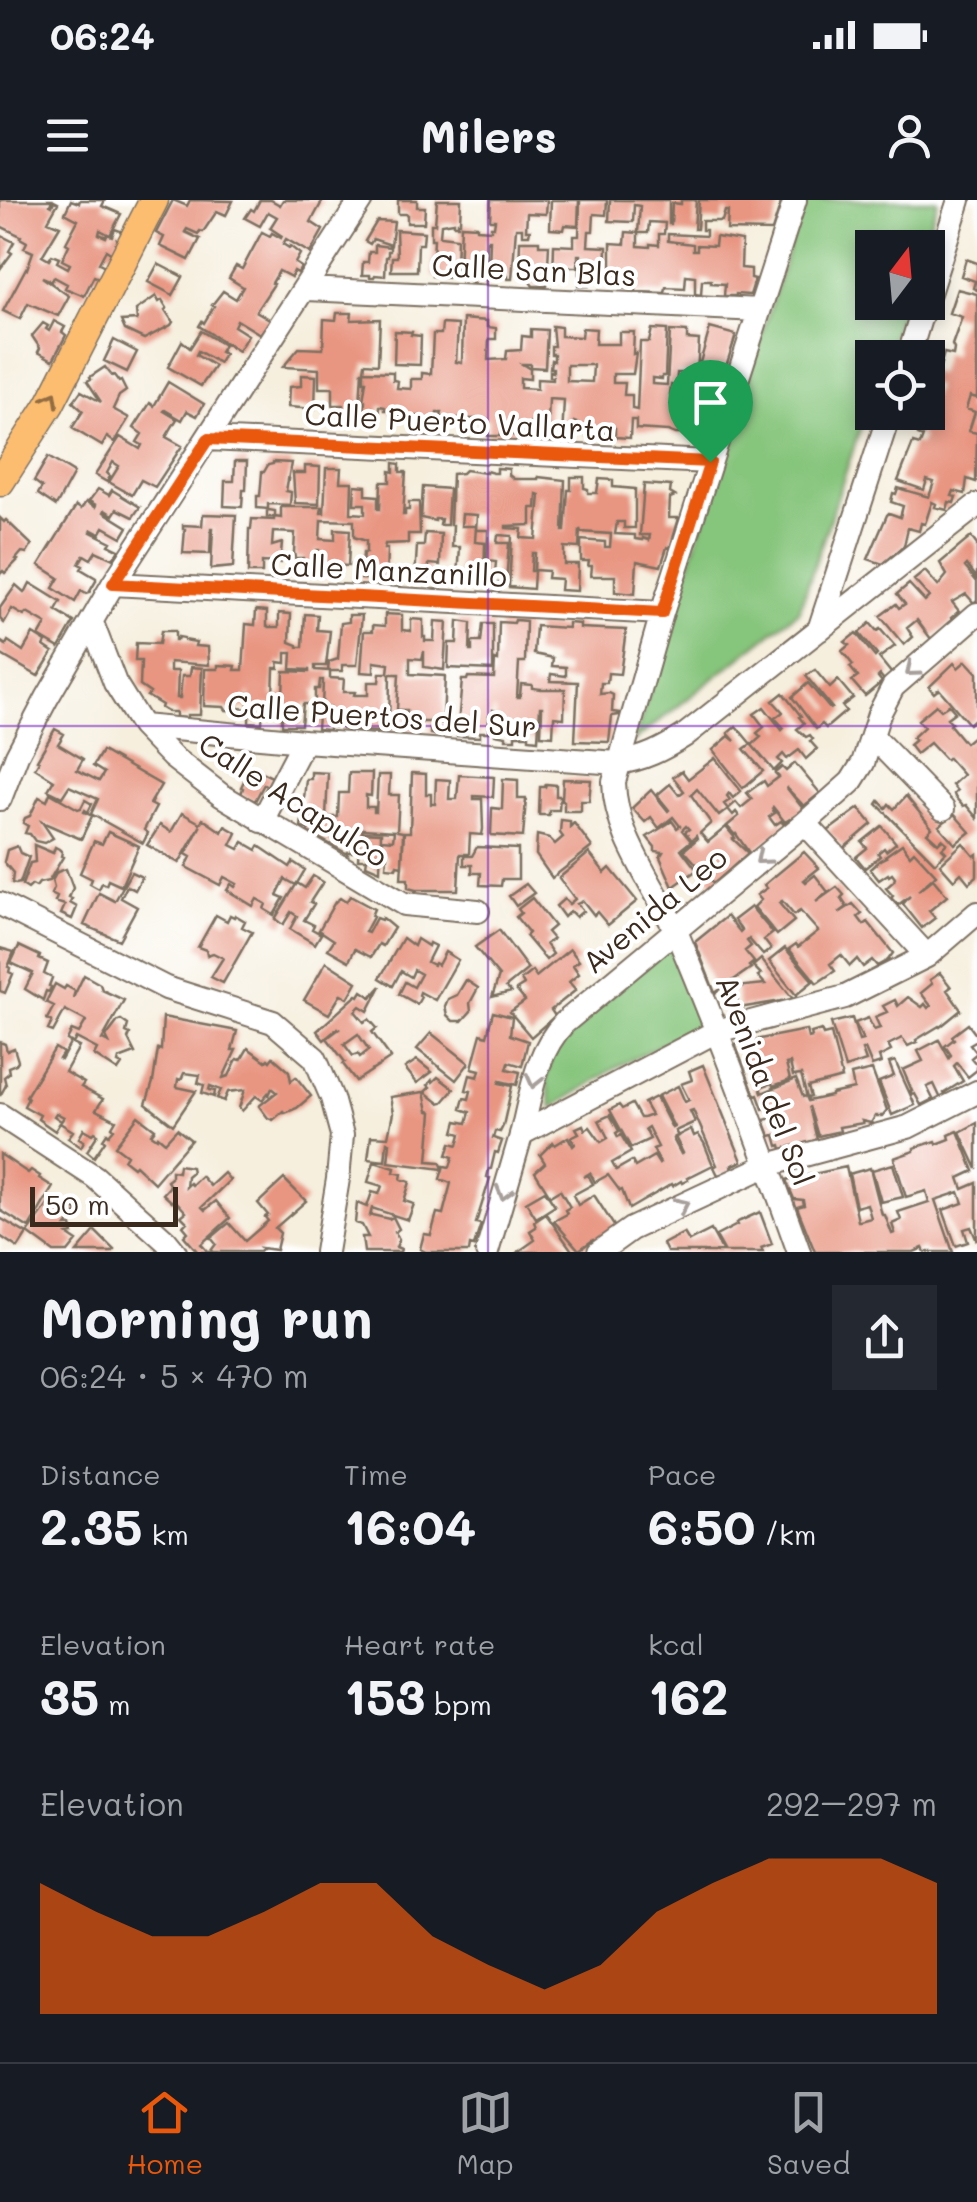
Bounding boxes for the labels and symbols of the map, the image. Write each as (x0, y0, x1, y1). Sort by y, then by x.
north arrow (855, 230, 945, 320)
street label: Calle San Blas (431, 244, 637, 294)
pin (668, 360, 753, 463)
one-way arrow (39, 392, 59, 410)
street label: Calle Puerto Vallarta (304, 393, 616, 449)
street label: Calle Manzanillo (270, 543, 508, 595)
one-way arrow (906, 658, 924, 676)
street label: Calle Puertos del Sur (226, 684, 538, 746)
street label: Calle Acapulco (192, 723, 396, 875)
street label: Avenida Leo (573, 837, 735, 981)
one-way arrow (756, 846, 774, 864)
street label: Avenida del Sol (708, 969, 824, 1191)
one-way arrow (525, 1072, 546, 1089)
scale bar (30, 1182, 178, 1226)
one-way arrow (495, 1184, 516, 1201)
one-way arrow (672, 1197, 690, 1217)

